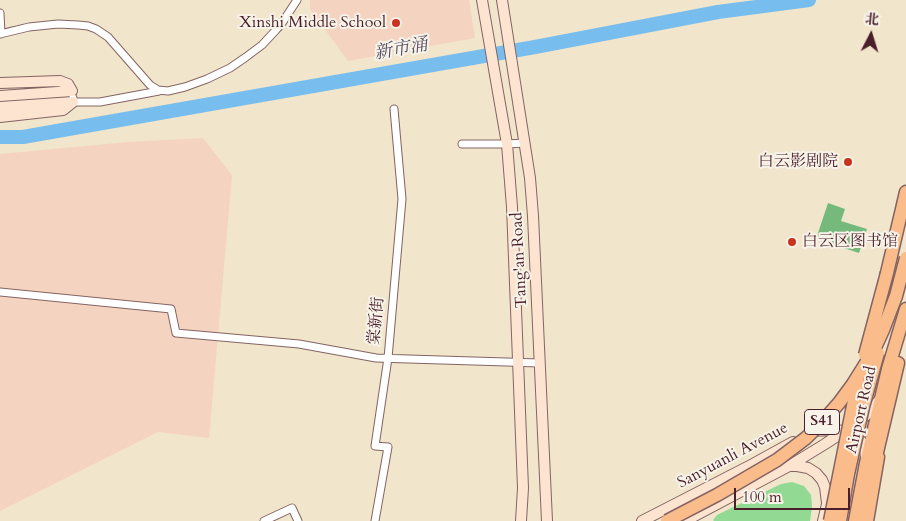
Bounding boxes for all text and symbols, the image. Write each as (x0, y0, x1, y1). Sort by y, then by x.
text: 北 (865, 9, 880, 30)
north arrow (846, 10, 896, 60)
place label: Xinshi Middle School (239, 13, 386, 33)
marker: Xinshi Middle School (390, 17, 402, 29)
water label: 新市涌 (373, 35, 429, 65)
place label: 白云影剧院 (758, 152, 838, 172)
marker: 白云影剧院 (842, 156, 854, 168)
street label: Tang'an Road (508, 212, 532, 308)
place label: 白云区图书馆 (802, 232, 898, 252)
marker: 白云区图书馆 (786, 236, 798, 248)
street label: 棠新街 (365, 296, 389, 346)
street label: Airport Road (843, 364, 881, 456)
road number: S41 (804, 410, 840, 434)
street label: Sanyuanli Avenue (675, 419, 791, 493)
scale bar (736, 478, 852, 510)
text: 100 m (742, 487, 782, 507)

